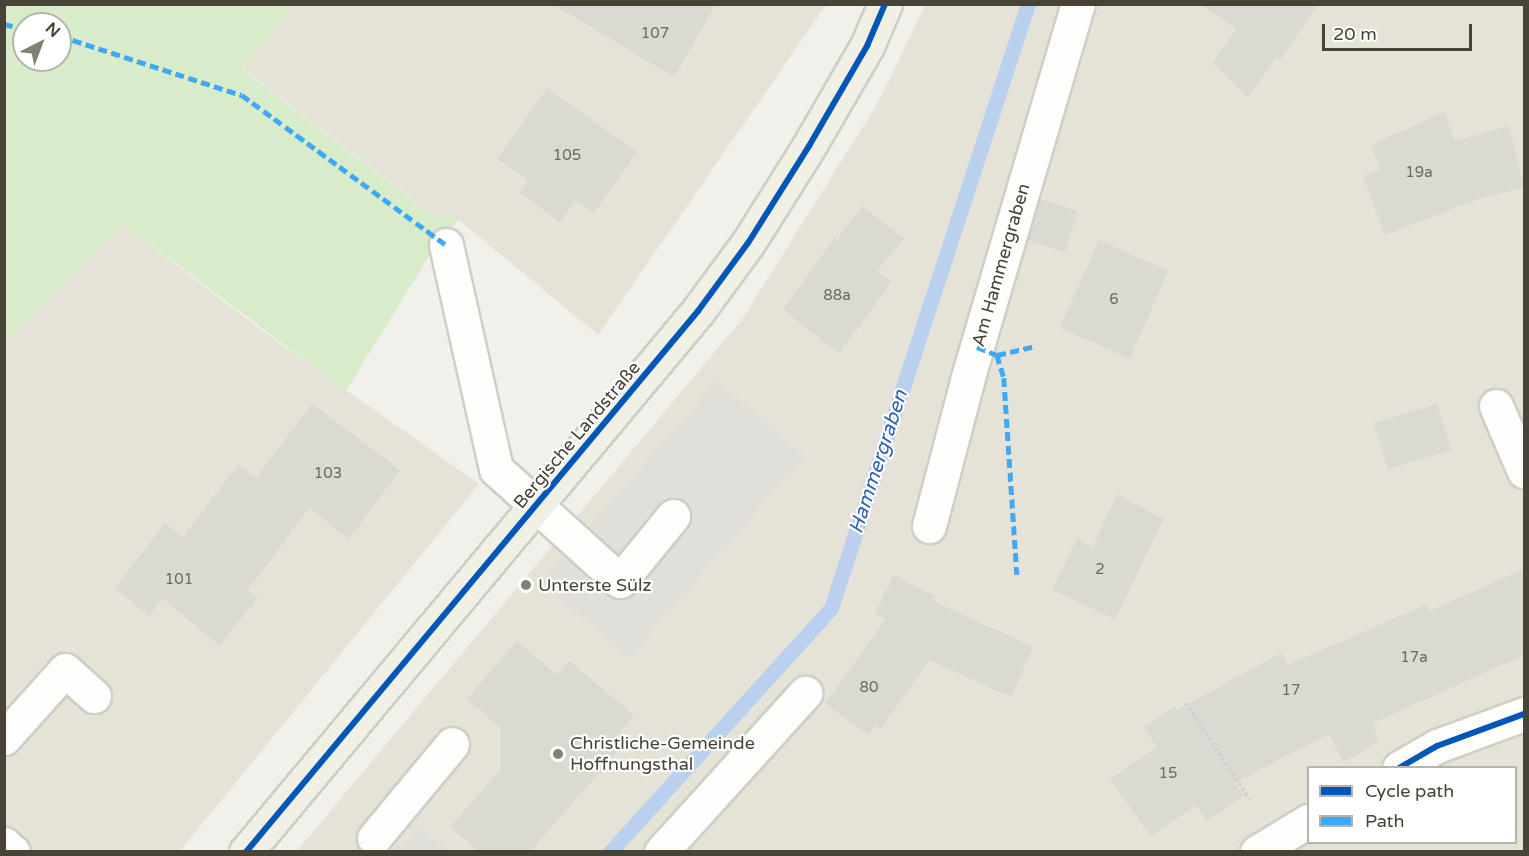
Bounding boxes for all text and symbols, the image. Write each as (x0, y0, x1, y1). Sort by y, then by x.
north arrow (12, 12, 72, 72)
scale bar (1325, 12, 1475, 50)
text: N (41, 18, 64, 42)
text: 20 m (1333, 23, 1377, 45)
house number: 107 (641, 25, 669, 43)
house number: 105 (553, 147, 581, 165)
house number: 19a (1405, 164, 1433, 182)
street label: Am Hammergraben (967, 181, 1035, 349)
house number: 88a (823, 287, 851, 305)
house number: 6 (1109, 291, 1119, 309)
street label: Bergische Landstraße (509, 357, 645, 513)
water label: Hammergraben (845, 387, 913, 537)
house number: 103 (314, 465, 342, 483)
house number: 2 (1095, 561, 1105, 579)
house number: 101 (165, 571, 193, 589)
place label: Unterste Sülz (538, 574, 651, 596)
marker: Unterste Sülz (519, 578, 533, 592)
house number: 17a (1400, 649, 1428, 667)
house number: 80 (860, 679, 878, 697)
house number: 17 (1282, 682, 1300, 700)
place label: Christliche-Gemeinde Hoffnungsthal (570, 733, 755, 776)
marker: Christliche-Gemeinde Hoffnungsthal (551, 747, 565, 761)
house number: 15 (1159, 765, 1177, 783)
legend (1307, 766, 1517, 844)
text: Cycle path (1365, 780, 1454, 802)
text: Path (1365, 810, 1404, 832)

